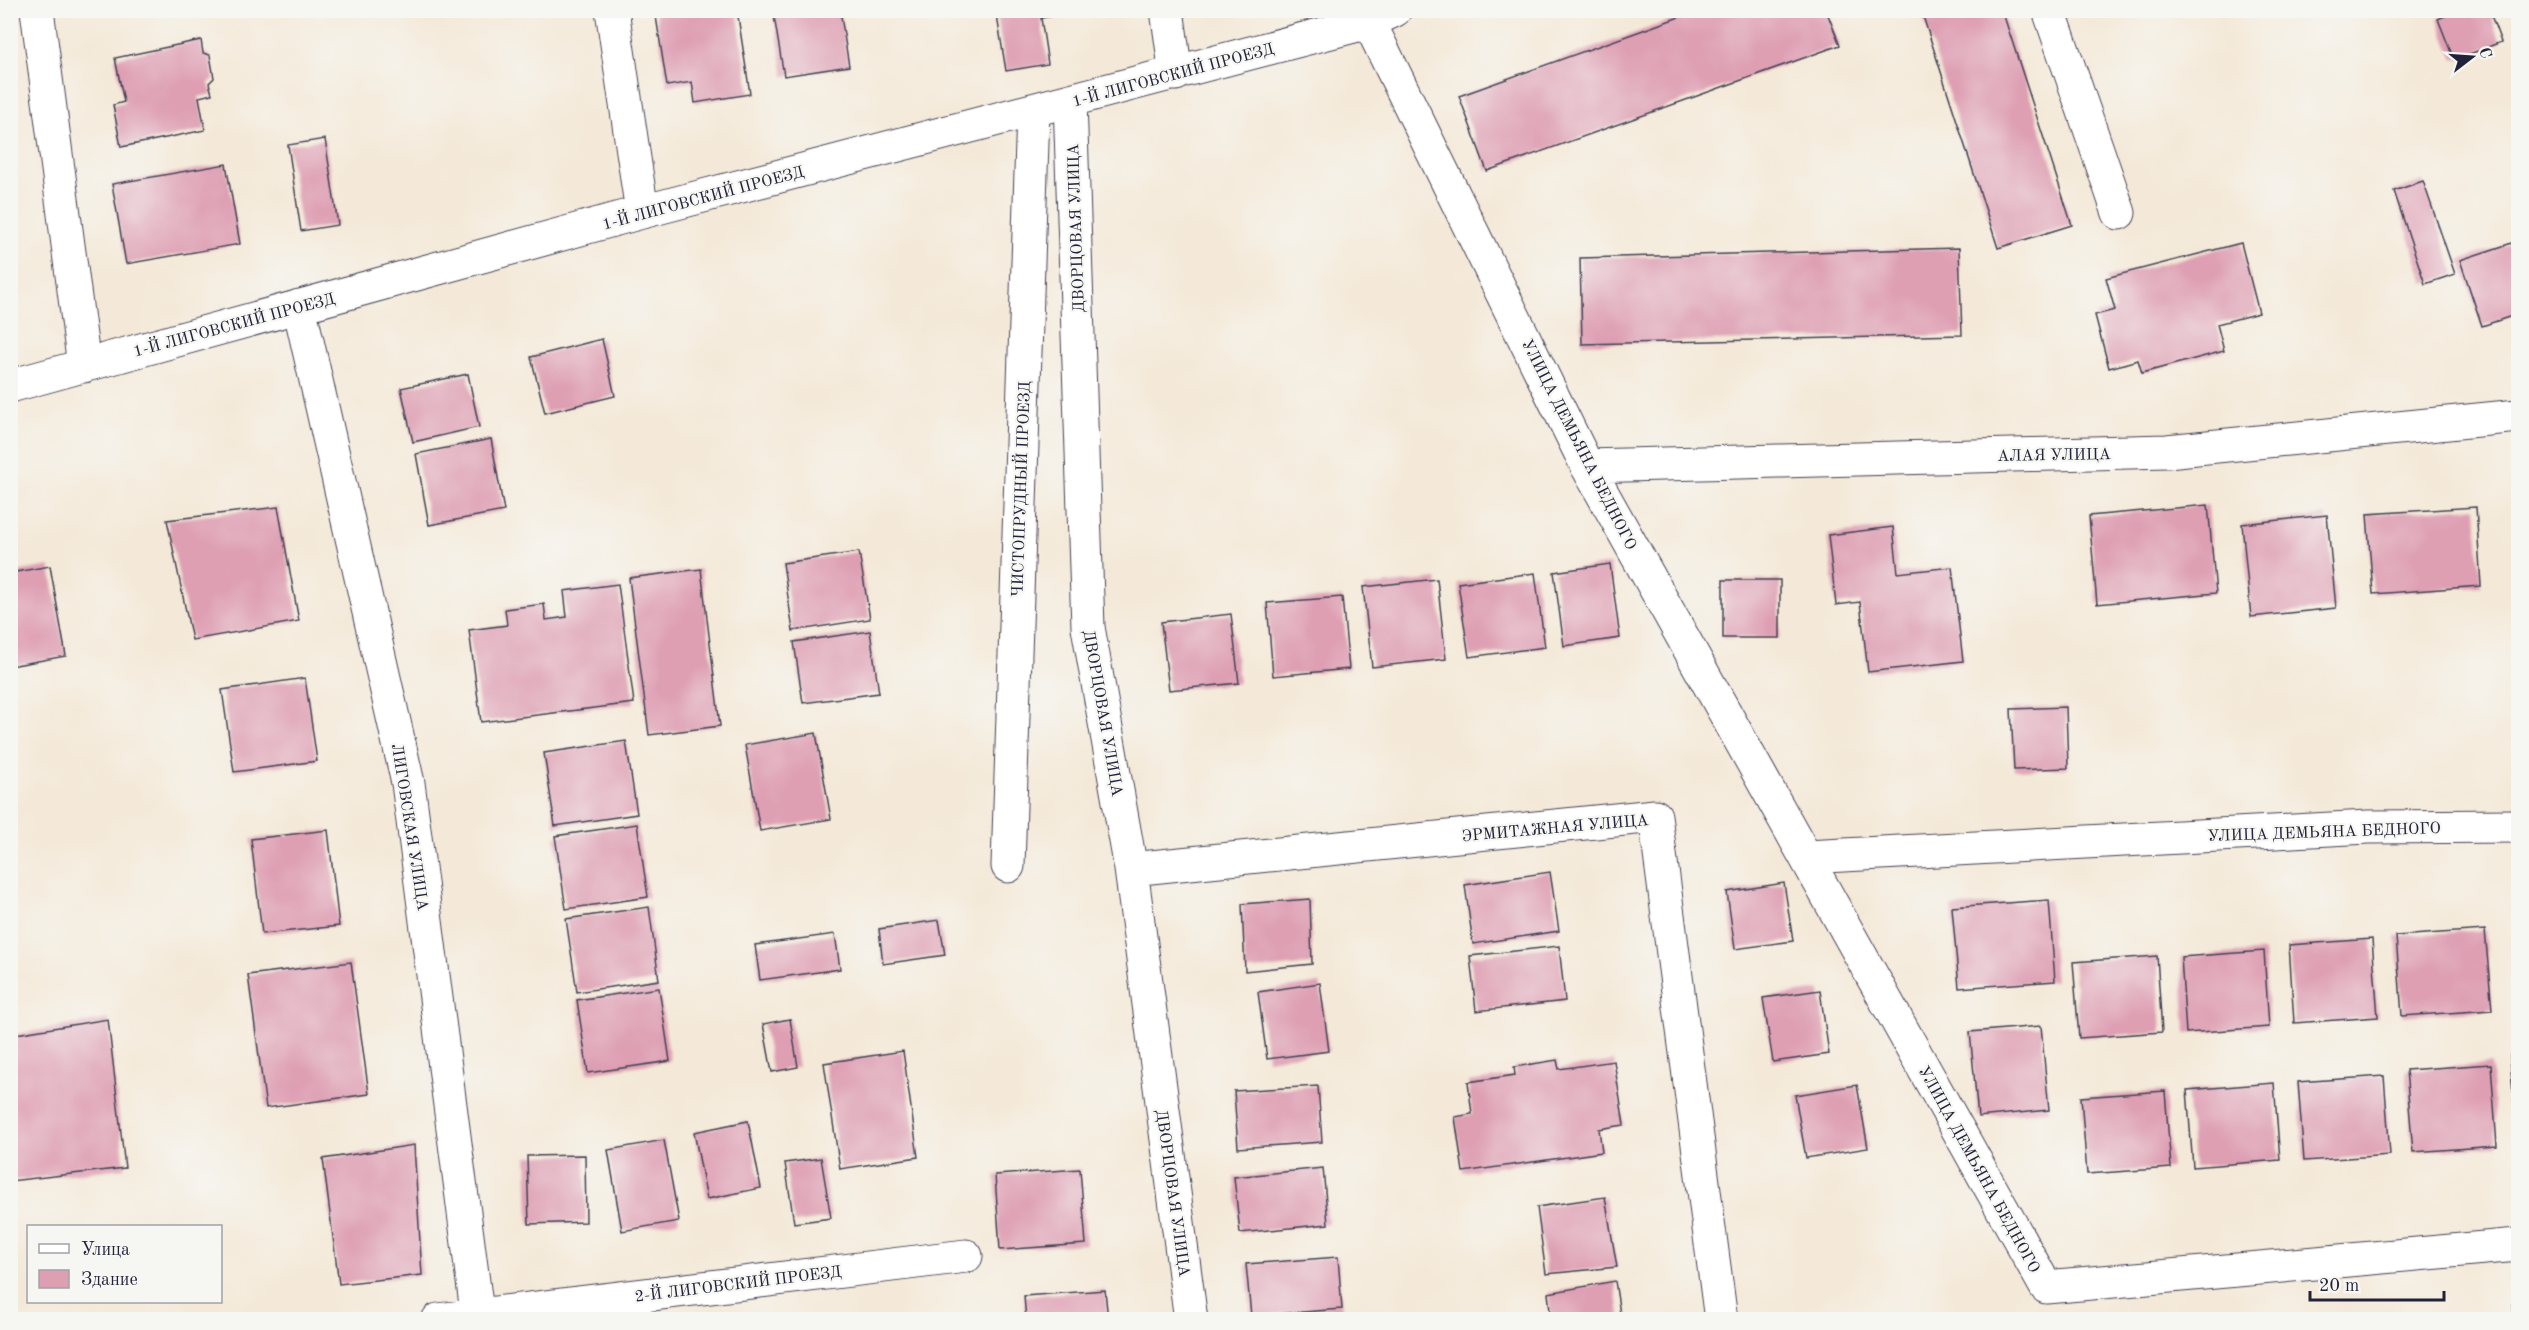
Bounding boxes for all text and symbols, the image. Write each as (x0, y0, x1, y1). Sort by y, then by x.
north arrow (2442, 27, 2502, 87)
street label: 1-Й ЛИГОВСКИЙ ПРОЕЗД (1070, 37, 1276, 111)
text: С (2475, 46, 2494, 61)
street label: ДВОРЦОВАЯ УЛИЦА (1066, 143, 1088, 313)
street label: 1-Й ЛИГОВСКИЙ ПРОЕЗД (600, 160, 806, 234)
street label: 1-Й ЛИГОВСКИЙ ПРОЕЗД (131, 287, 337, 361)
street label: УЛИЦА ДЕМЬЯНА БЕДНОГО (1518, 337, 1638, 553)
street label: ЧИСТОПРУДНЫЙ ПРОЕЗД (1006, 380, 1034, 597)
street label: АЛАЯ УЛИЦА (1997, 447, 2111, 465)
street label: ДВОРЦОВАЯ УЛИЦА (1079, 629, 1125, 798)
street label: ЛИГОВСКАЯ УЛИЦА (388, 743, 430, 912)
street label: ЭРМИТАЖНАЯ УЛИЦА (1461, 813, 1649, 845)
street label: УЛИЦА ДЕМЬЯНА БЕДНОГО (2207, 821, 2441, 845)
street label: УЛИЦА ДЕМЬЯНА БЕДНОГО (1915, 1064, 2042, 1276)
street label: ДВОРЦОВАЯ УЛИЦА (1152, 1109, 1192, 1278)
legend (27, 1225, 222, 1303)
text: Улица (81, 1241, 130, 1259)
street label: 2-Й ЛИГОВСКИЙ ПРОЕЗД (634, 1260, 843, 1306)
scale bar (2310, 1264, 2444, 1302)
text: Здание (81, 1271, 138, 1289)
text: 20 m (2319, 1277, 2359, 1295)

